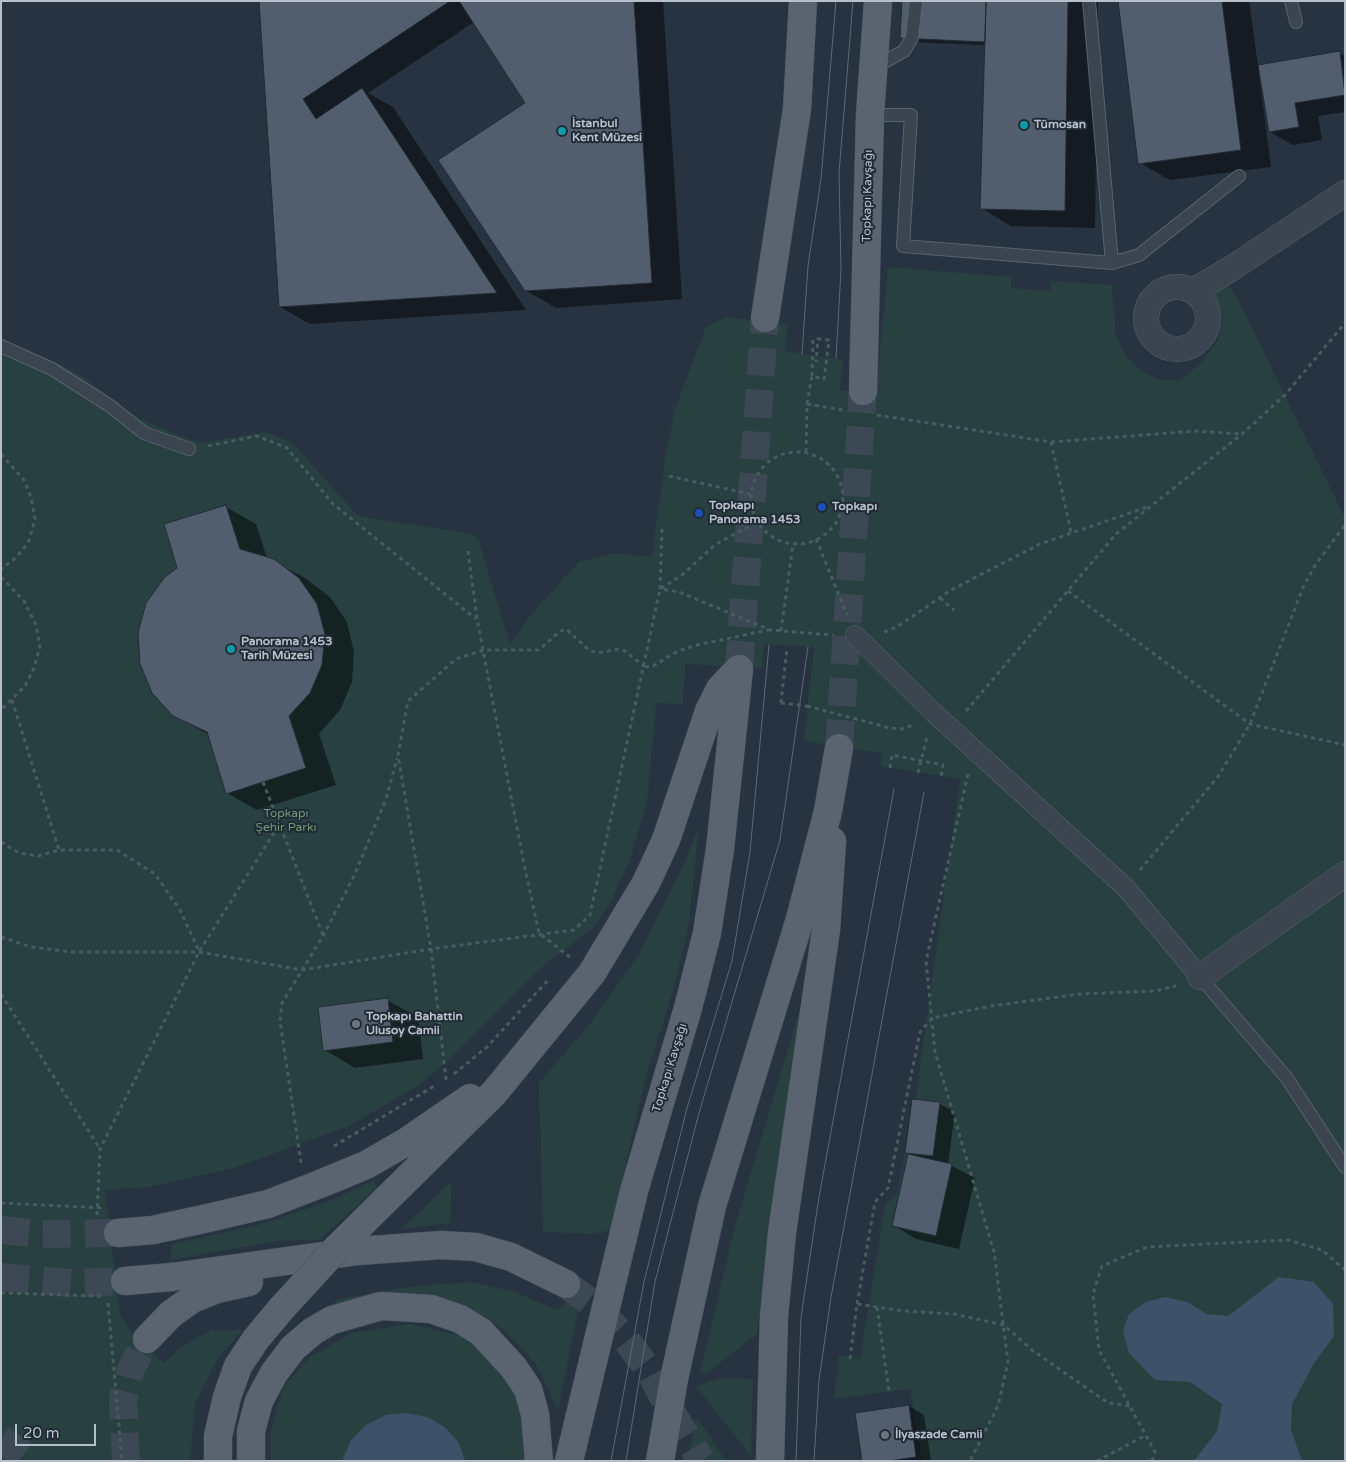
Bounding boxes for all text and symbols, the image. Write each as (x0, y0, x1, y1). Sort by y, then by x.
place label: İstanbul Kent Müzesi (572, 117, 642, 145)
place label: Tümosan (1034, 118, 1086, 132)
marker: Tümosan (1018, 119, 1030, 131)
marker: İstanbul Kent Müzesi (556, 125, 568, 137)
street label: Topkapı Kavşağı (860, 150, 876, 242)
place label: Topkapı Panorama 1453 (709, 499, 800, 527)
place label: Topkapı (832, 500, 877, 514)
marker: Topkapı (816, 501, 828, 513)
marker: Topkapı Panorama 1453 (693, 507, 705, 519)
place label: Panorama 1453 Tarih Müzesi (241, 635, 332, 663)
marker: Panorama 1453 Tarih Müzesi (225, 643, 237, 655)
park label: Topkapı Şehir Parkı (256, 807, 316, 835)
place label: Topkapı Bahattin Ulusoy Camii (366, 1010, 463, 1038)
marker: Topkapı Bahattin Ulusoy Camii (350, 1018, 362, 1030)
street label: Topkapı Kavşağı (650, 1022, 690, 1114)
scale bar (18, 1414, 99, 1446)
text: 20 m (23, 1424, 60, 1442)
place label: İlyaszade Camii (895, 1428, 982, 1442)
marker: İlyaszade Camii (879, 1429, 891, 1441)

